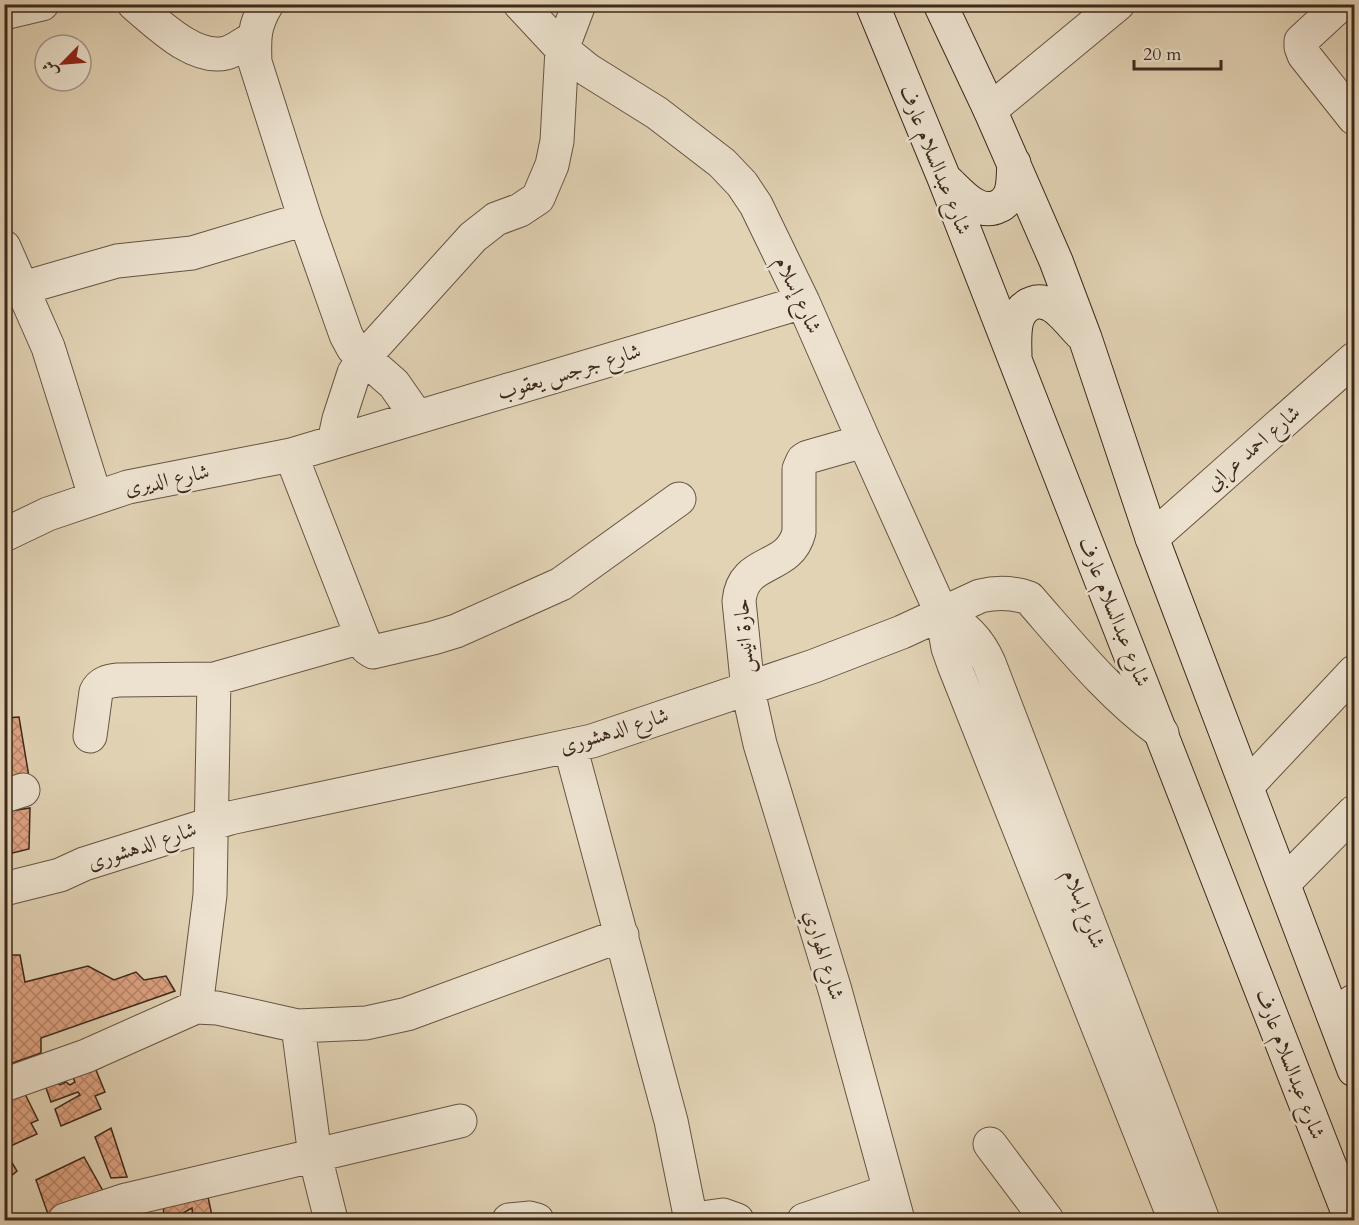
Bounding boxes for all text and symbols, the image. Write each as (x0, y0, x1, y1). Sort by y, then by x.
north arrow (33, 33, 93, 93)
scale bar (1134, 33, 1221, 71)
text: 20 m (1143, 42, 1182, 67)
text: ش (37, 57, 64, 81)
street label: شارع عبدالسلام عارف (889, 81, 978, 240)
street label: شارع إسلام (765, 251, 829, 340)
street label: شارع جرجس يعقوب (494, 336, 645, 411)
street label: شارع احمد عرابى (1199, 399, 1309, 500)
street label: شارع الديرى (122, 457, 213, 506)
street label: شارع عبدالسلام عارف (1068, 533, 1157, 692)
street label: حارة انيس (727, 597, 761, 675)
street label: شارع الدهشورى (556, 701, 673, 764)
street label: شارع الدهشورى (84, 815, 201, 880)
street label: شارع إسلام (1053, 865, 1112, 954)
street label: شارع الهواري (794, 906, 851, 1004)
street label: شارع عبدالسلام عارف (1245, 985, 1332, 1144)

